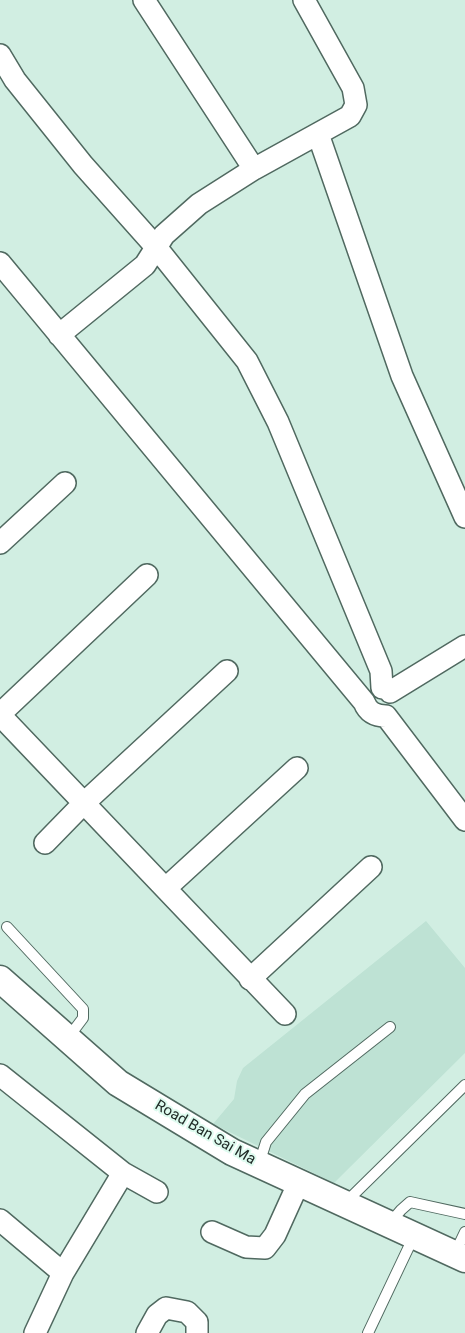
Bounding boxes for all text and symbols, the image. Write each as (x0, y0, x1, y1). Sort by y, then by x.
street label: Road Ban Sai Ma (151, 1097, 259, 1169)

